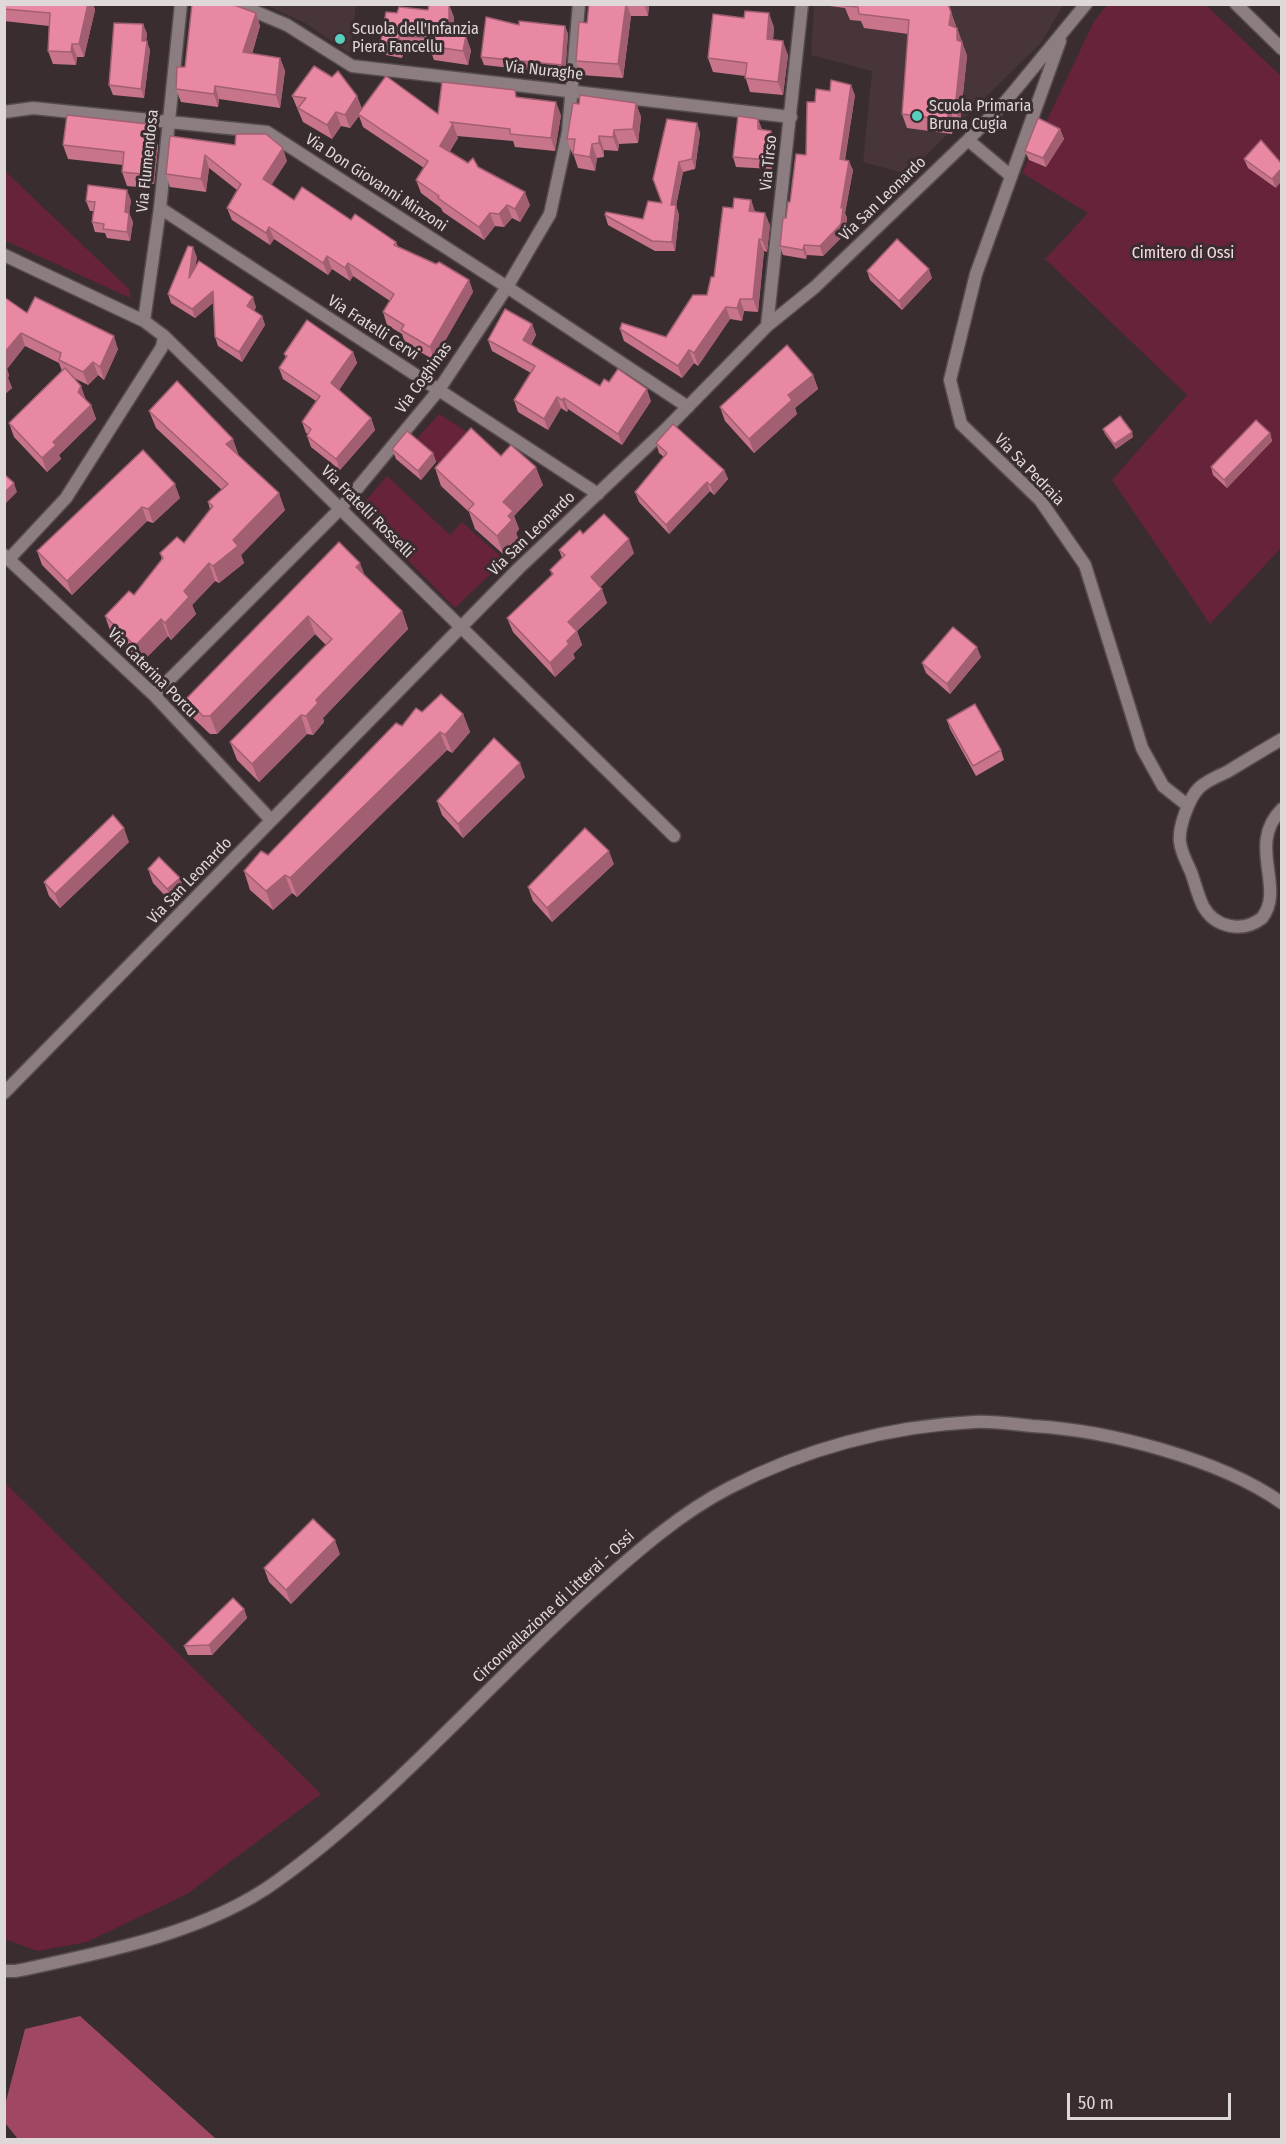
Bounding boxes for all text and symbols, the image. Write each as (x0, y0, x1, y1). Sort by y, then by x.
place label: Scuola dell'Infanzia Piera Fancellu (352, 20, 479, 58)
marker: Scuola dell'Infanzia Piera Fancellu (333, 32, 347, 46)
street label: Via Nuraghe (504, 57, 584, 85)
place label: Scuola Primaria Bruna Cugia (929, 97, 1031, 135)
street label: Via Flumendosa (133, 109, 163, 213)
marker: Scuola Primaria Bruna Cugia (910, 109, 924, 123)
street label: Via Don Giovanni Minzoni (301, 130, 451, 236)
street label: Via Tirso (757, 134, 781, 192)
street label: Via San Leonardo (836, 153, 930, 245)
park label: Cimitero di Ossi (1132, 244, 1234, 264)
street label: Via Fratelli Cervi (324, 291, 422, 365)
street label: Via Coghinas (392, 339, 456, 417)
street label: Via Sa Pedraia (990, 430, 1068, 510)
street label: Via Fratelli Rosselli (317, 462, 417, 562)
street label: Via San Leonardo (485, 488, 579, 580)
street label: Via Caterina Porcu (103, 624, 201, 722)
street label: Via San Leonardo (144, 834, 236, 928)
street label: Circonvallazione di Litterai - Ossi (469, 1527, 639, 1687)
scale bar (1070, 2081, 1234, 2119)
text: 50 m (1078, 2092, 1114, 2114)

